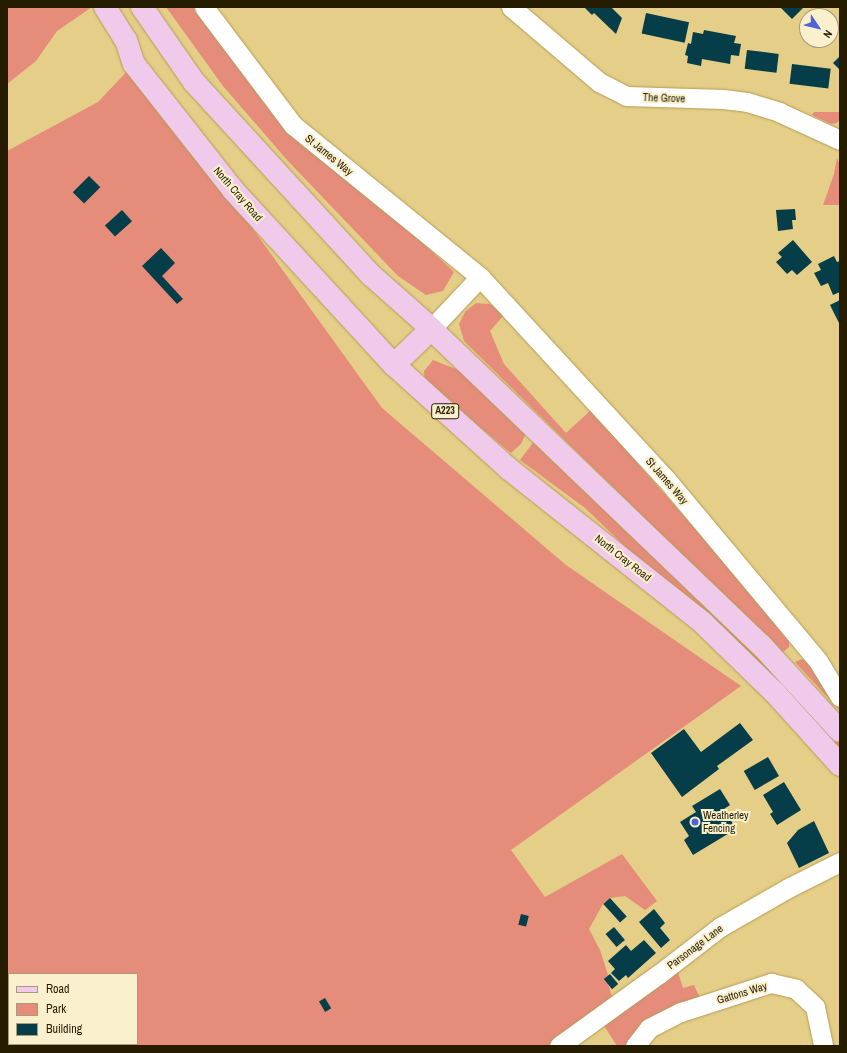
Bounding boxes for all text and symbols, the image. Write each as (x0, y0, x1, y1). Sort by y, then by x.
north arrow (799, 8, 839, 48)
text: N (820, 28, 836, 41)
street label: The Grove (642, 91, 686, 105)
street label: St James Way (302, 132, 356, 178)
street label: North Cray Road (211, 164, 265, 224)
road number: A223 (431, 403, 459, 419)
street label: St James Way (643, 455, 691, 507)
street label: North Cray Road (592, 532, 654, 584)
place label: Weatherley Fencing (703, 809, 748, 835)
marker: Weatherley Fencing (690, 817, 700, 827)
street label: Parsonage Lane (665, 922, 725, 972)
legend (8, 973, 138, 1045)
street label: Gattons Way (715, 979, 769, 1007)
text: Road (46, 981, 70, 997)
text: Park (46, 1001, 66, 1017)
text: Building (46, 1021, 82, 1037)

